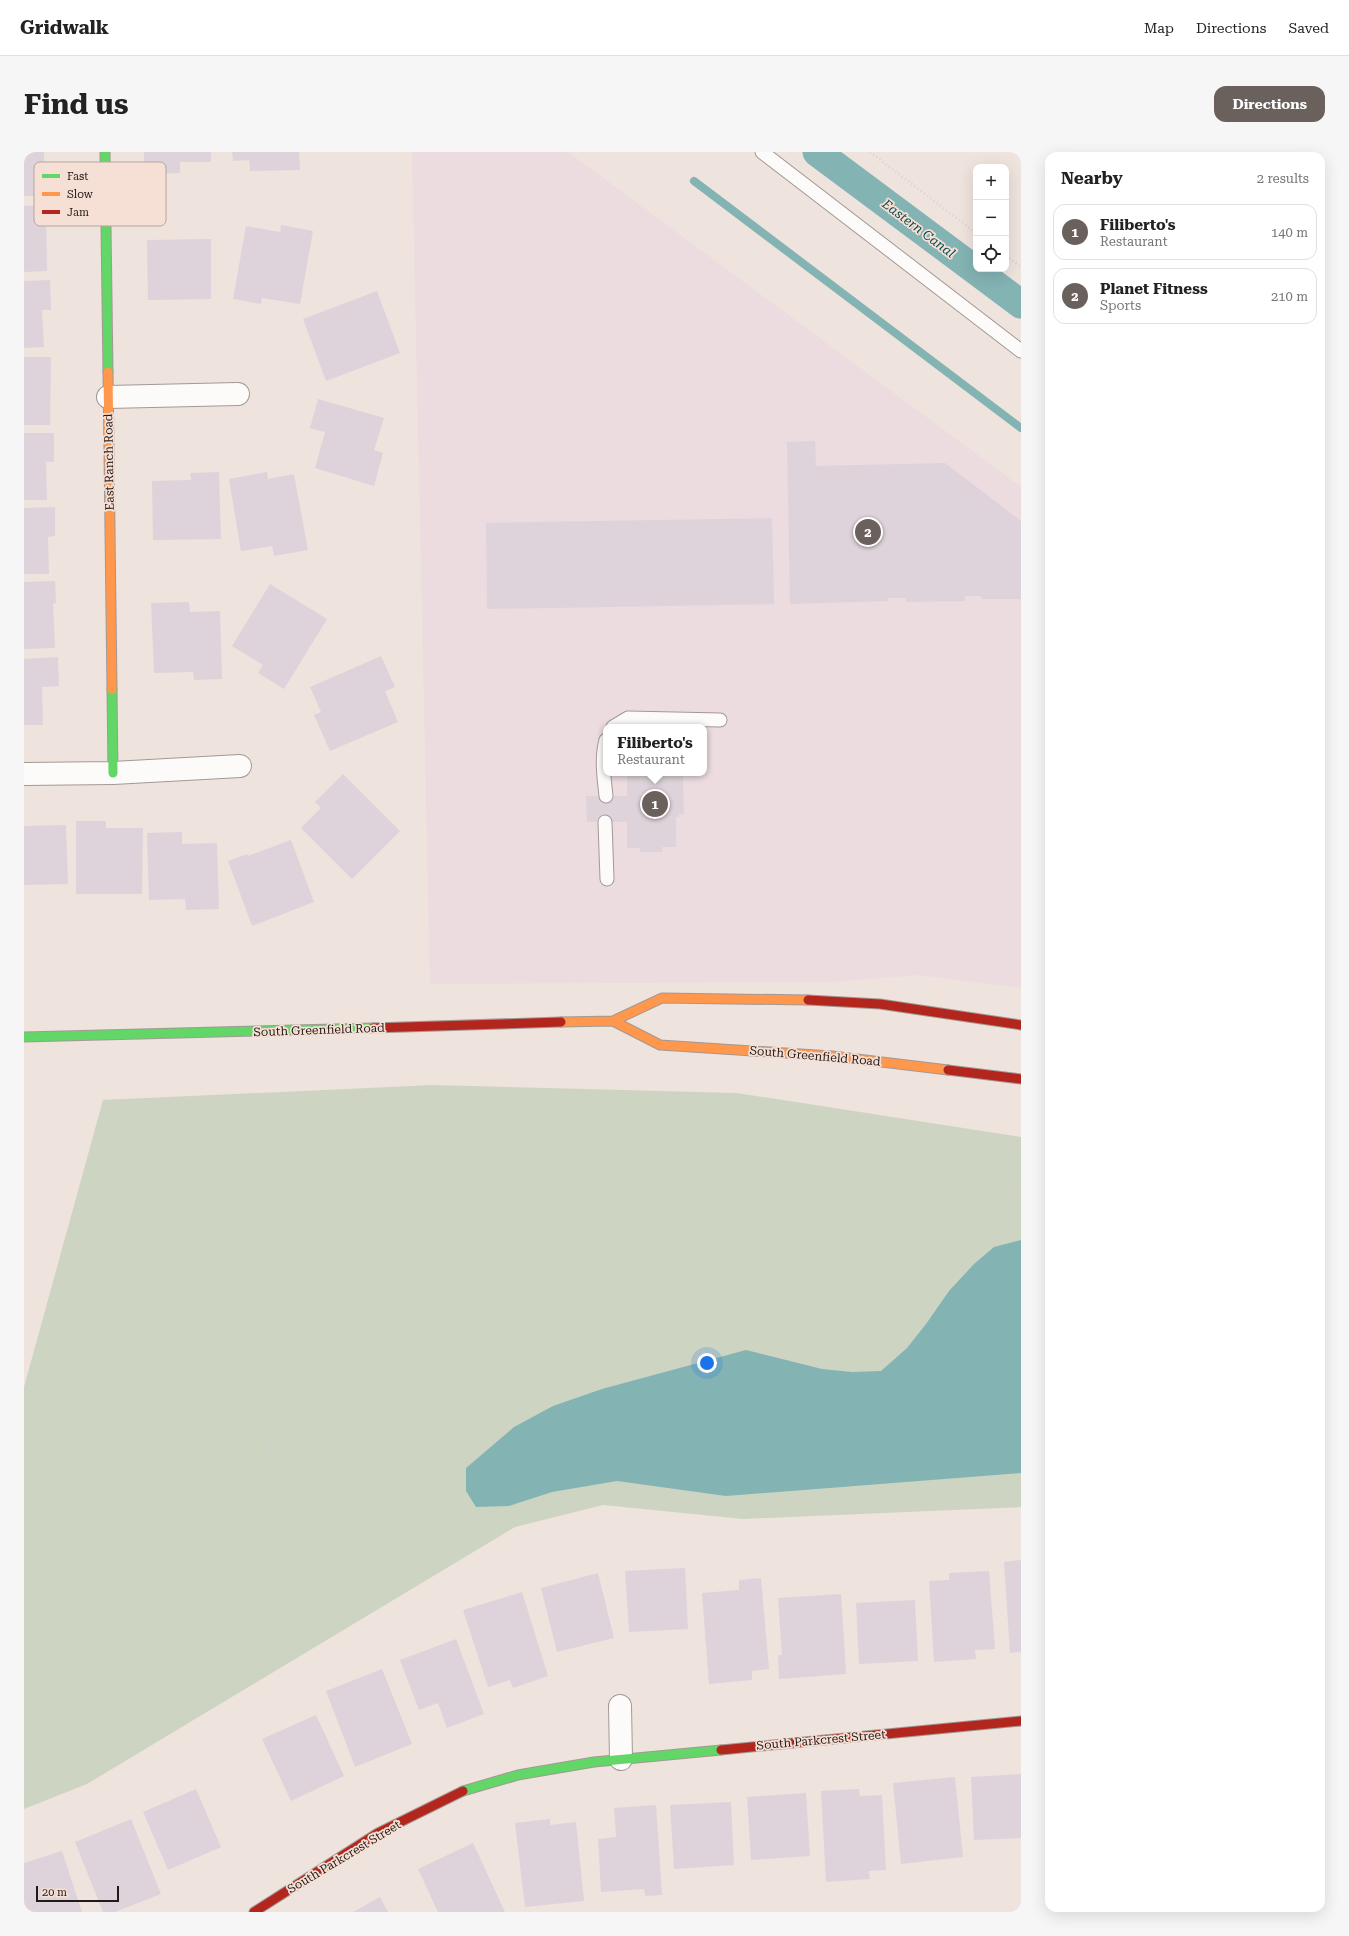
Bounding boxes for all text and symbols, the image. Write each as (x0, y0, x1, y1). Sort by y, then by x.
text: Gridwalk (20, 16, 109, 39)
text: Map (1144, 20, 1174, 36)
text: Directions (1196, 20, 1266, 36)
text: Saved (1288, 20, 1329, 36)
button: Directions (1214, 86, 1325, 122)
text: Find us (24, 88, 128, 121)
legend (34, 162, 166, 226)
map controls (973, 164, 1009, 272)
button: + (973, 164, 1009, 200)
text: Nearby (1061, 168, 1123, 188)
text: Fast (67, 170, 88, 183)
text: 2 results (1257, 171, 1309, 186)
text: Slow (67, 188, 94, 201)
water label: Eastern Canal (879, 196, 958, 261)
button: − (973, 200, 1009, 236)
text: Jam (67, 206, 89, 219)
text: Filiberto's (1100, 216, 1176, 234)
text: 1 (1071, 225, 1079, 240)
text: 140 m (1271, 225, 1308, 240)
text: Restaurant (1100, 234, 1168, 249)
button: locate (973, 236, 1009, 272)
text: Planet Fitness (1100, 280, 1208, 298)
text: 2 (1071, 289, 1079, 304)
text: 210 m (1271, 289, 1308, 304)
text: Sports (1100, 298, 1141, 313)
street label: East Ranch Road (101, 413, 117, 511)
pin: 2 (855, 517, 881, 547)
popup (603, 724, 707, 776)
text: Filiberto's (617, 734, 693, 752)
text: Restaurant (617, 752, 685, 767)
pin: 1 (642, 789, 668, 819)
street label: South Greenfield Road (253, 1021, 385, 1039)
street label: South Greenfield Road (749, 1043, 881, 1069)
your location (697, 1353, 717, 1373)
street label: South Parkcrest Street (756, 1727, 887, 1753)
street label: South Parkcrest Street (285, 1817, 404, 1896)
scale bar (36, 1884, 119, 1903)
text: 20 m (42, 1886, 67, 1899)

